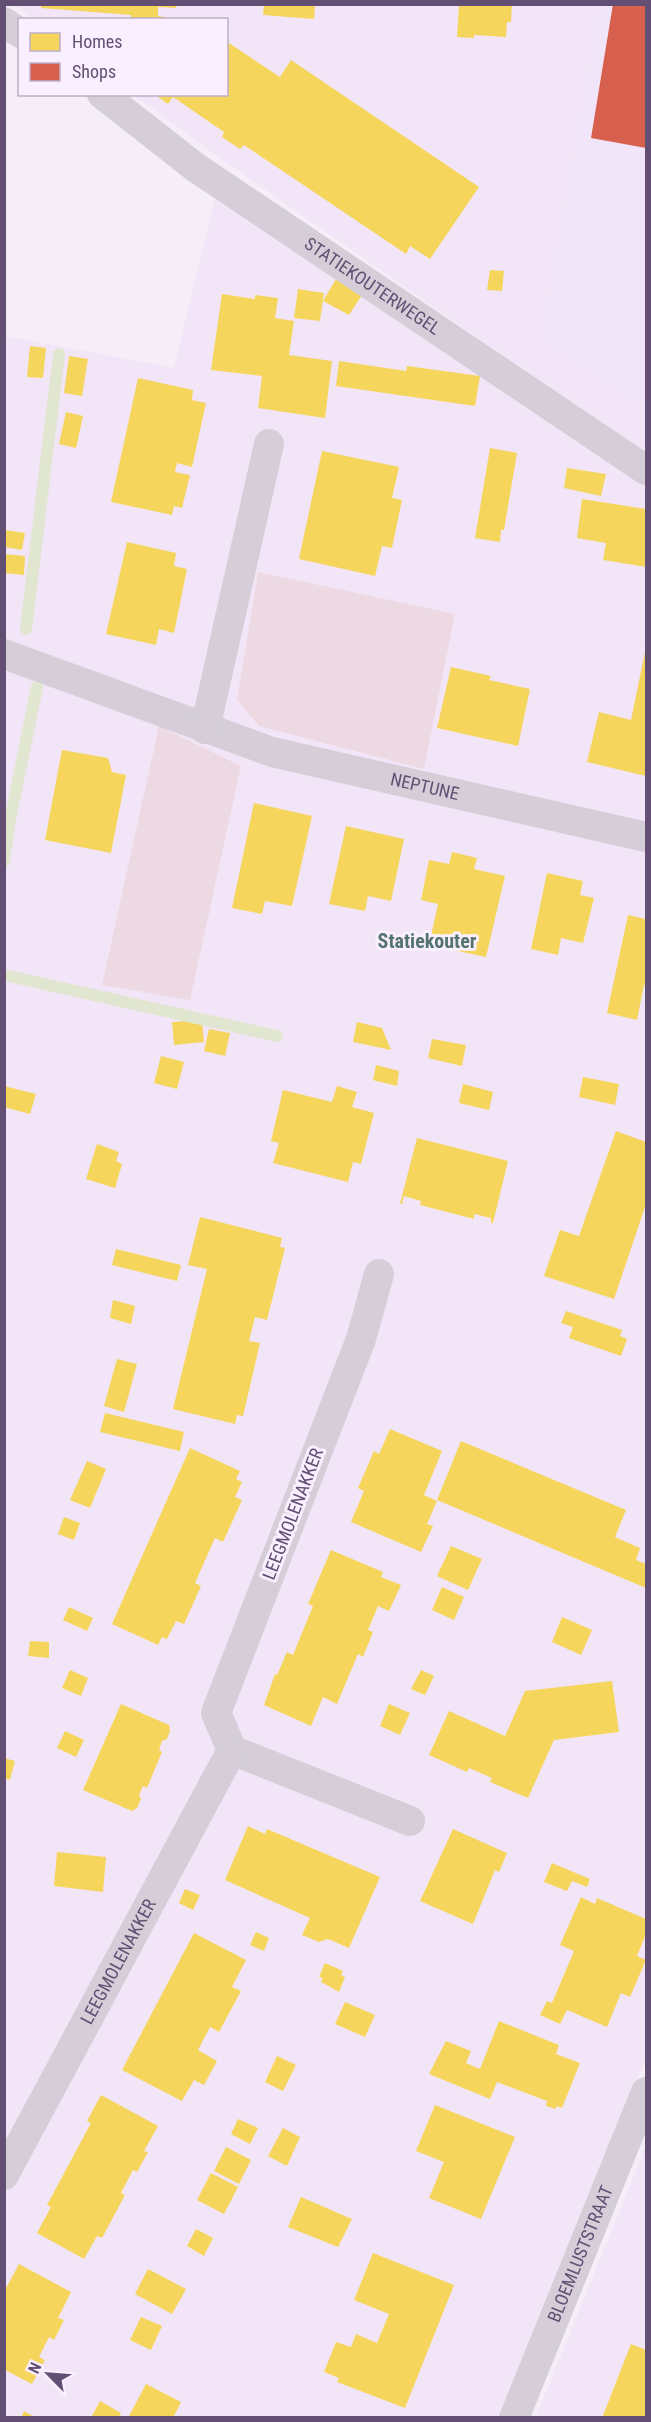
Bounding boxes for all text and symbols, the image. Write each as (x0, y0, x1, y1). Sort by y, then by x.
legend (18, 18, 228, 96)
text: Homes (72, 31, 122, 52)
text: Shops (72, 61, 116, 82)
street label: STATIEKOUTERWEGEL (301, 233, 445, 339)
street label: NEPTUNE (389, 768, 461, 804)
district label: Statiekouter (378, 929, 477, 953)
street label: LEEGMOLENAKKER (258, 1445, 327, 1582)
street label: LEEGMOLENAKKER (76, 1895, 160, 2028)
street label: BLOEMLUSTSTRAAT (543, 2182, 617, 2325)
north arrow (18, 2344, 78, 2404)
text: N (24, 2359, 46, 2376)

